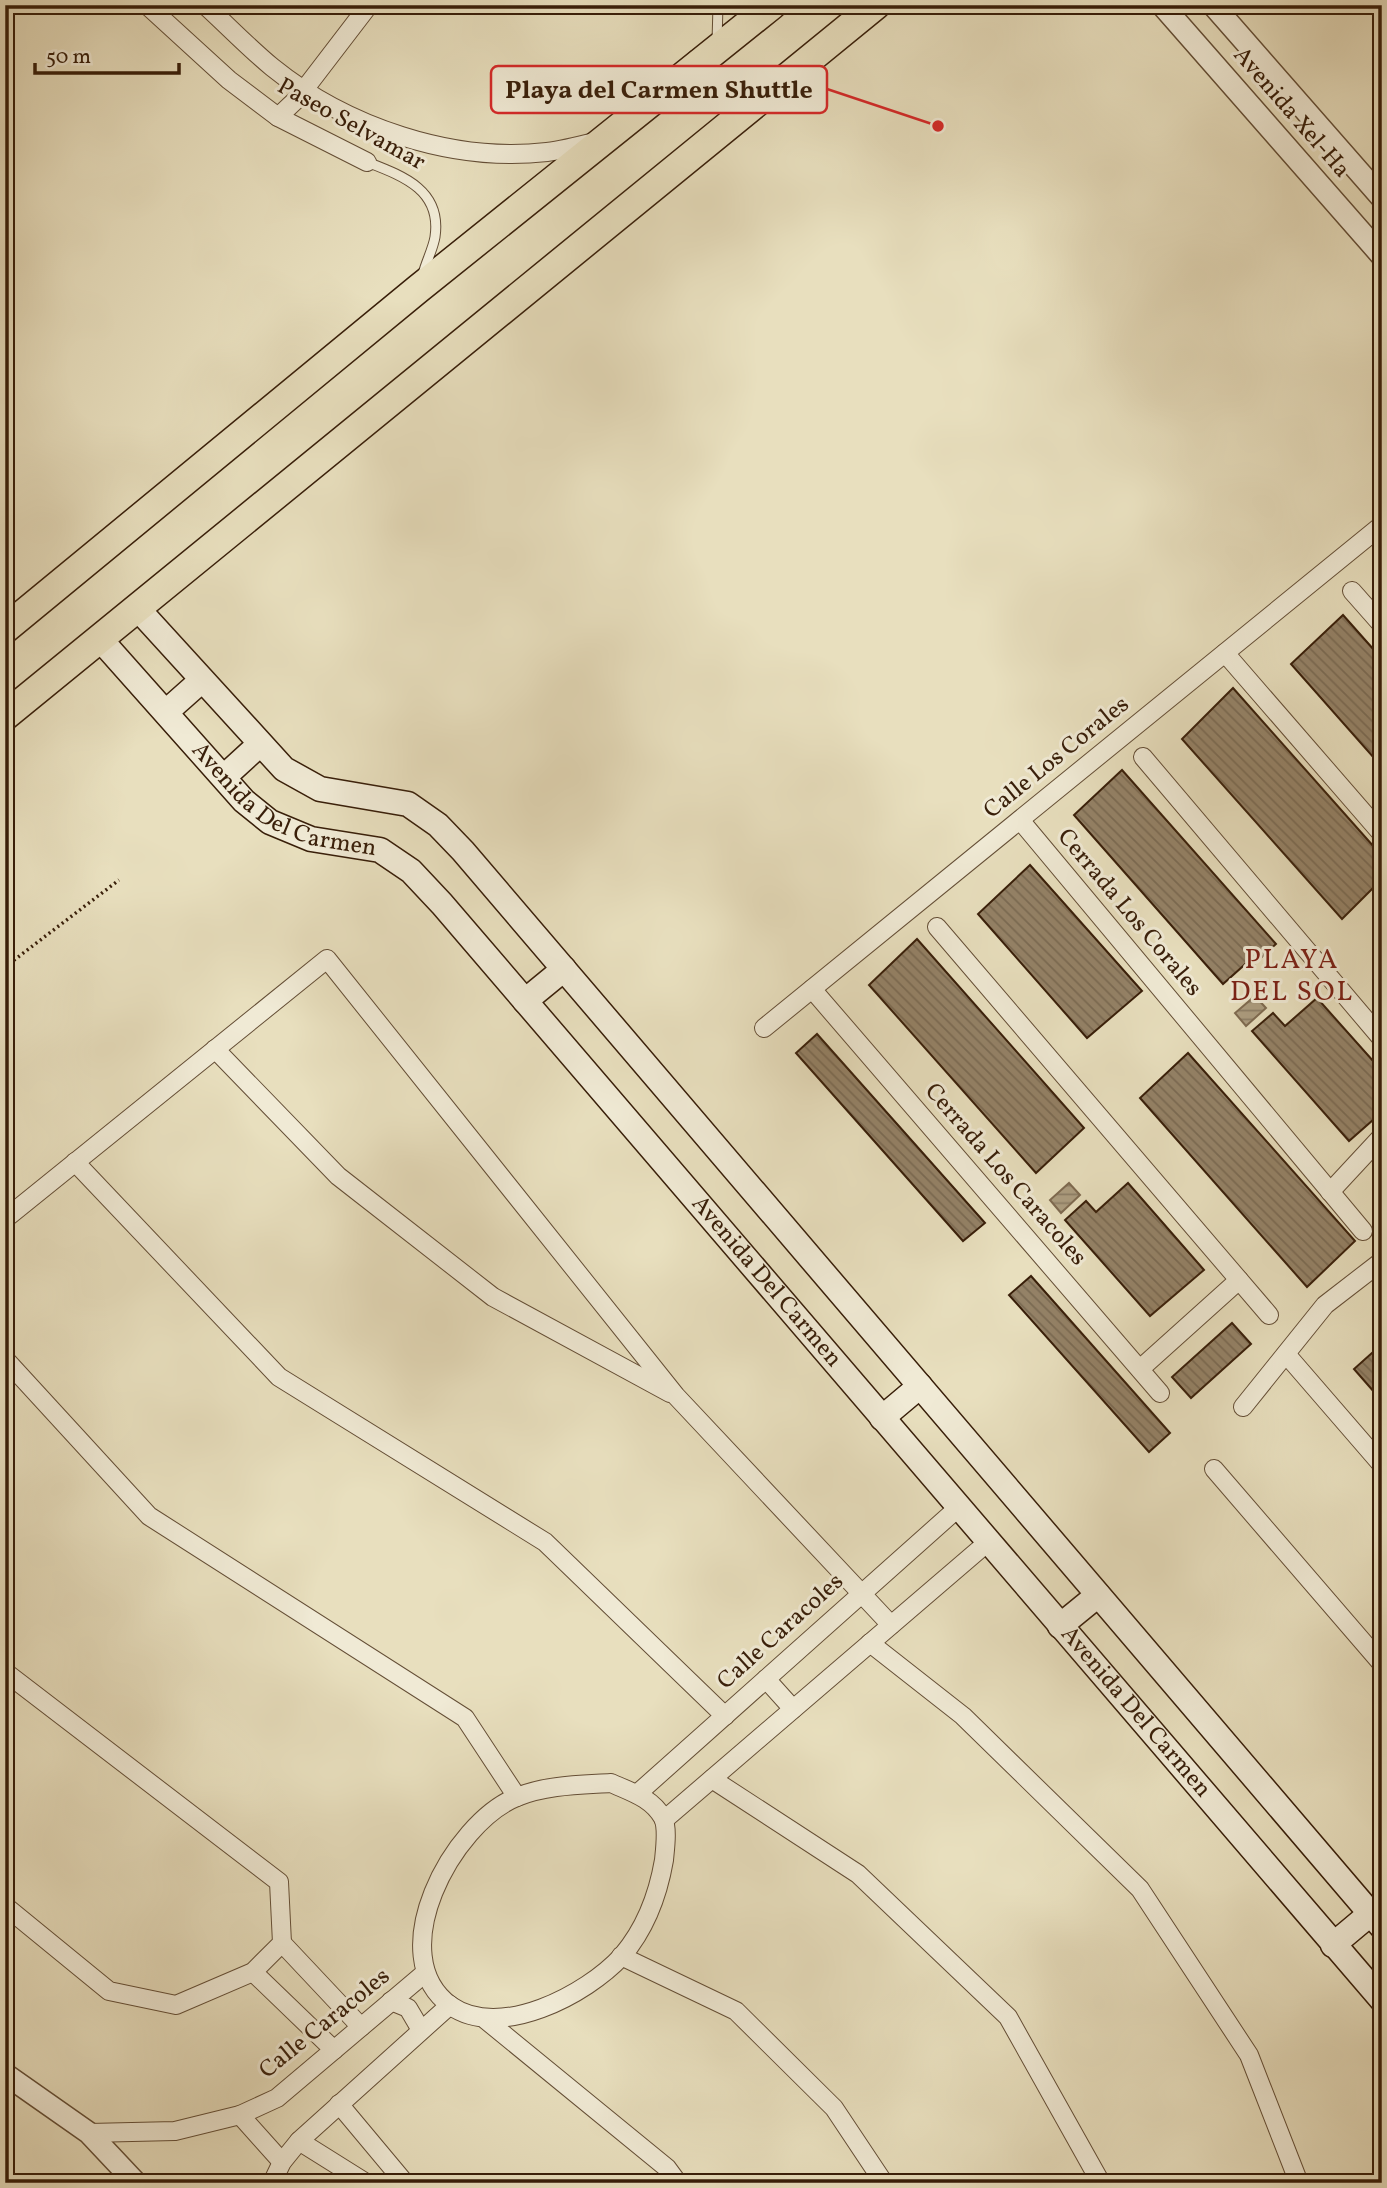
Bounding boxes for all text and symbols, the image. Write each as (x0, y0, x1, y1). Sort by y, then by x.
scale bar (35, 32, 178, 76)
street label: Avenida Xel-Ha (1224, 40, 1358, 186)
text: 50 m (46, 43, 91, 72)
callout: Playa del Carmen Shuttle (491, 66, 827, 113)
street label: Paseo Selvamar (271, 70, 431, 180)
text: Playa del Carmen Shuttle (505, 73, 813, 109)
street label: Calle Los Corales (977, 689, 1137, 827)
street label: Avenida Del Carmen (183, 735, 379, 866)
street label: Cerrada Los Corales (1048, 822, 1210, 1004)
district label: PLAYA DEL SOL (1230, 941, 1354, 1012)
street label: Cerrada Los Caracoles (916, 1076, 1094, 1274)
street label: Avenida Del Carmen (683, 1189, 850, 1375)
street label: Calle Caracoles (710, 1566, 852, 1698)
street label: Avenida Del Carmen (1052, 1619, 1219, 1806)
street label: Calle Caracoles (252, 1960, 398, 2088)

